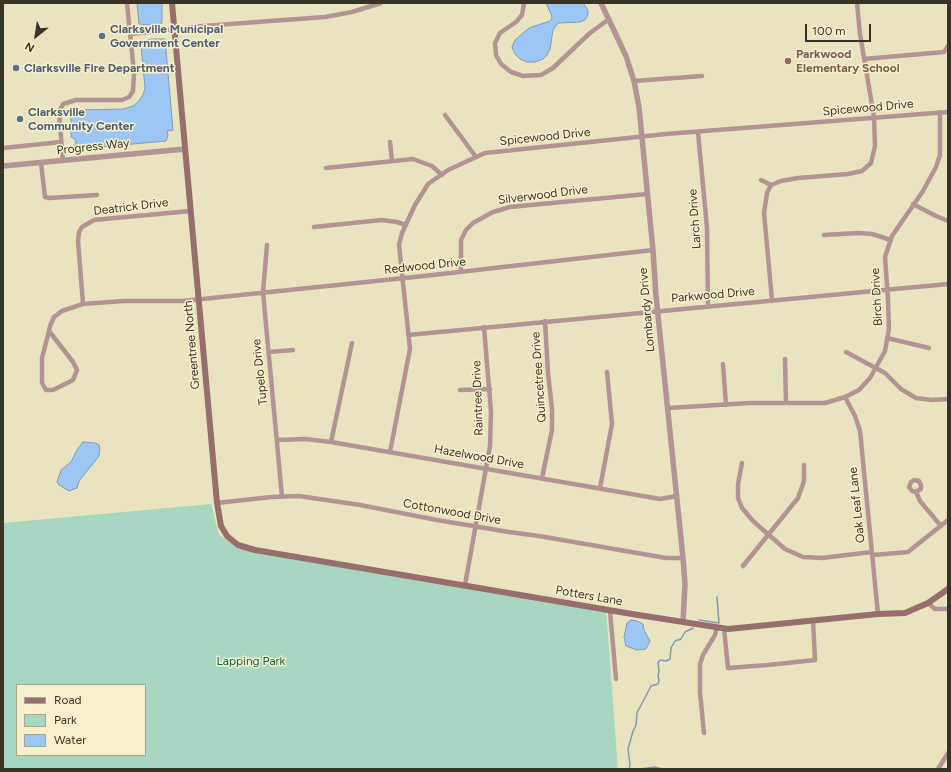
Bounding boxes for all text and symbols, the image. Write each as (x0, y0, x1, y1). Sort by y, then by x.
north arrow (16, 16, 56, 56)
scale bar (807, 16, 873, 42)
place label: Clarksville Municipal Government Center (110, 22, 223, 50)
text: 100 m (812, 24, 846, 38)
marker: Clarksville Municipal Government Center (97, 31, 107, 41)
text: N (23, 39, 37, 55)
place label: Parkwood Elementary School (796, 47, 900, 75)
marker: Parkwood Elementary School (783, 56, 793, 66)
place label: Clarksville Fire Department (24, 61, 174, 75)
marker: Clarksville Fire Department (11, 63, 21, 73)
street label: Spicewood Drive (822, 97, 914, 119)
place label: Clarksville Community Center (28, 105, 134, 133)
marker: Clarksville Community Center (15, 114, 25, 124)
street label: Spicewood Drive (499, 125, 591, 149)
street label: Progress Way (56, 136, 130, 158)
street label: Silverwood Drive (497, 182, 589, 208)
street label: Larch Drive (686, 188, 704, 250)
street label: Deatrick Drive (93, 195, 169, 219)
street label: Redwood Drive (383, 255, 467, 277)
street label: Lombardy Drive (636, 267, 658, 353)
street label: Birch Drive (868, 268, 886, 326)
street label: Parkwood Drive (671, 284, 755, 306)
street label: Greentree North (181, 300, 203, 390)
street label: Quincetree Drive (529, 331, 549, 423)
street label: Tupelo Drive (249, 338, 271, 406)
street label: Raintree Drive (469, 360, 487, 436)
street label: Hazelwood Drive (433, 442, 525, 472)
street label: Oak Leaf Lane (846, 466, 868, 544)
street label: Cottonwood Drive (402, 496, 502, 528)
street label: Potters Lane (554, 583, 624, 609)
park label: Lapping Park (217, 654, 285, 668)
legend (16, 684, 146, 756)
text: Road (54, 693, 82, 707)
text: Park (54, 713, 77, 727)
text: Water (54, 733, 86, 747)

